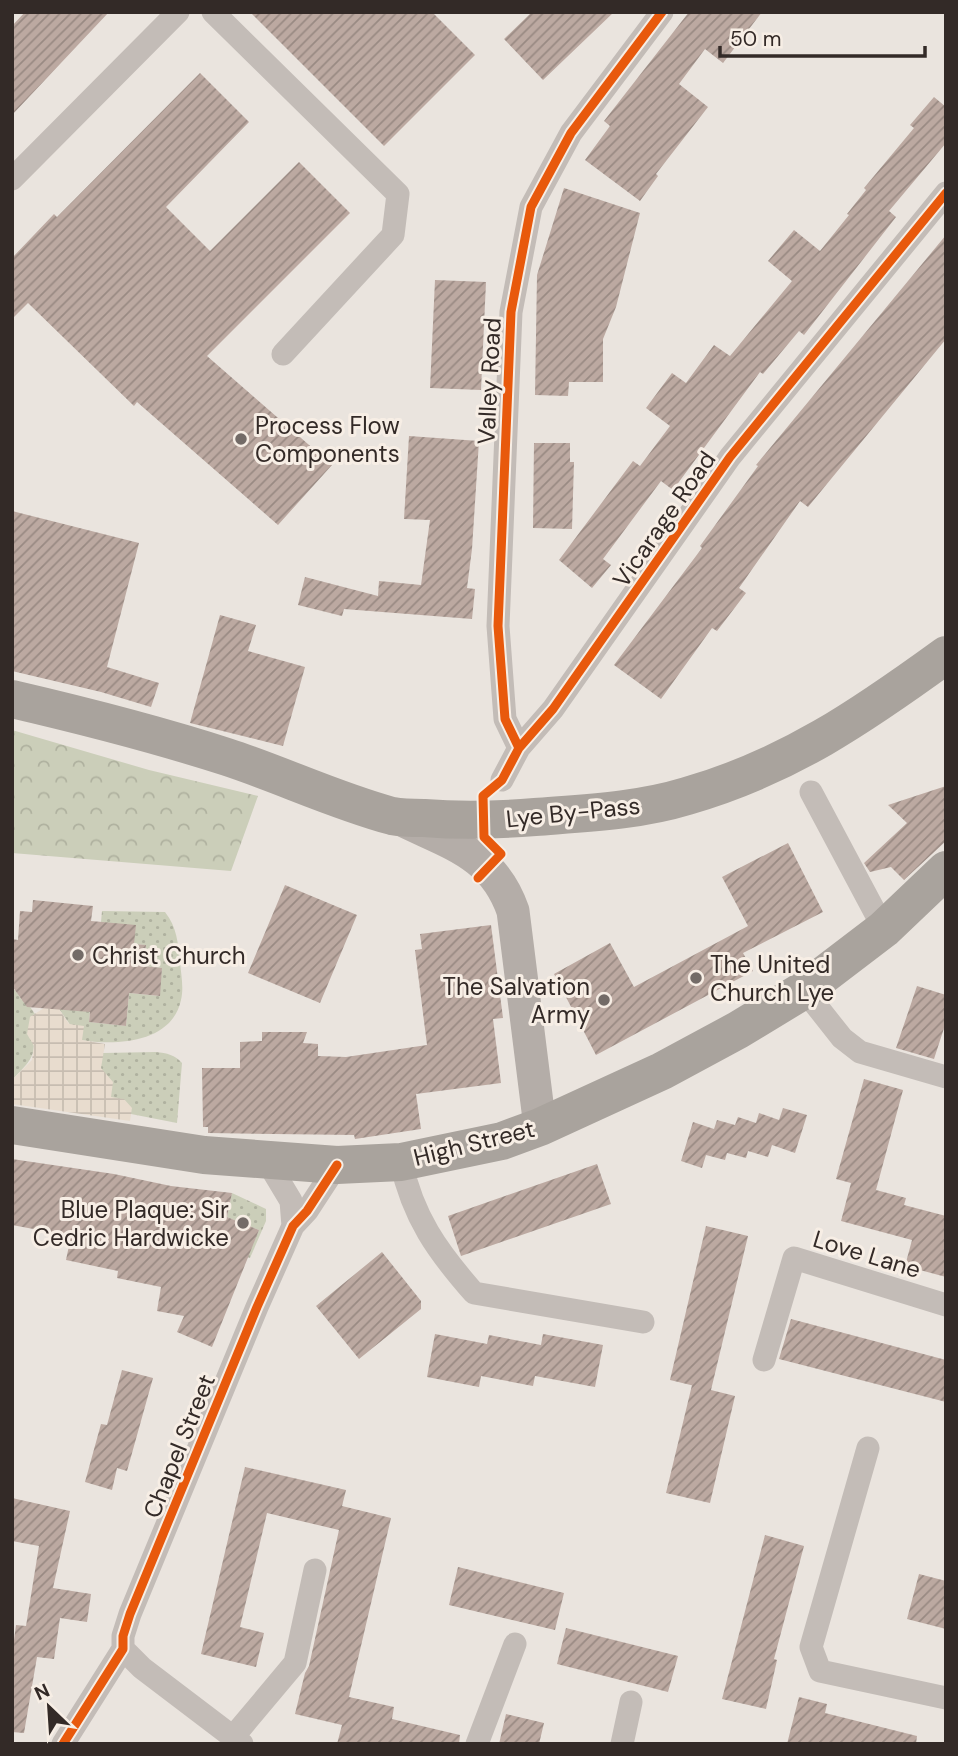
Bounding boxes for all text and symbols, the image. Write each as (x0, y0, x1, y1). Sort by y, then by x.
scale bar (720, 14, 925, 58)
text: 50 m (730, 25, 781, 53)
street label: Valley Road (470, 317, 508, 445)
place label: Process Flow Components (255, 410, 400, 469)
marker: Process Flow Components (233, 431, 249, 447)
street label: Vicarage Road (606, 445, 722, 593)
street label: Lye By-Pass (504, 790, 642, 834)
place label: Christ Church (92, 940, 246, 971)
marker: Christ Church (70, 947, 86, 963)
place label: The United Church Lye (710, 949, 834, 1008)
marker: The United Church Lye (688, 970, 704, 986)
place label: The Salvation Army (442, 971, 590, 1030)
marker: The Salvation Army (596, 992, 612, 1008)
street label: High Street (410, 1113, 538, 1173)
place label: Blue Plaque: Sir Cedric Hardwicke (33, 1194, 229, 1253)
marker: Blue Plaque: Sir Cedric Hardwicke (235, 1215, 251, 1231)
street label: Love Lane (809, 1223, 925, 1285)
street label: Chapel Street (136, 1370, 222, 1522)
north arrow (14, 1672, 84, 1742)
text: N (30, 1678, 54, 1706)

